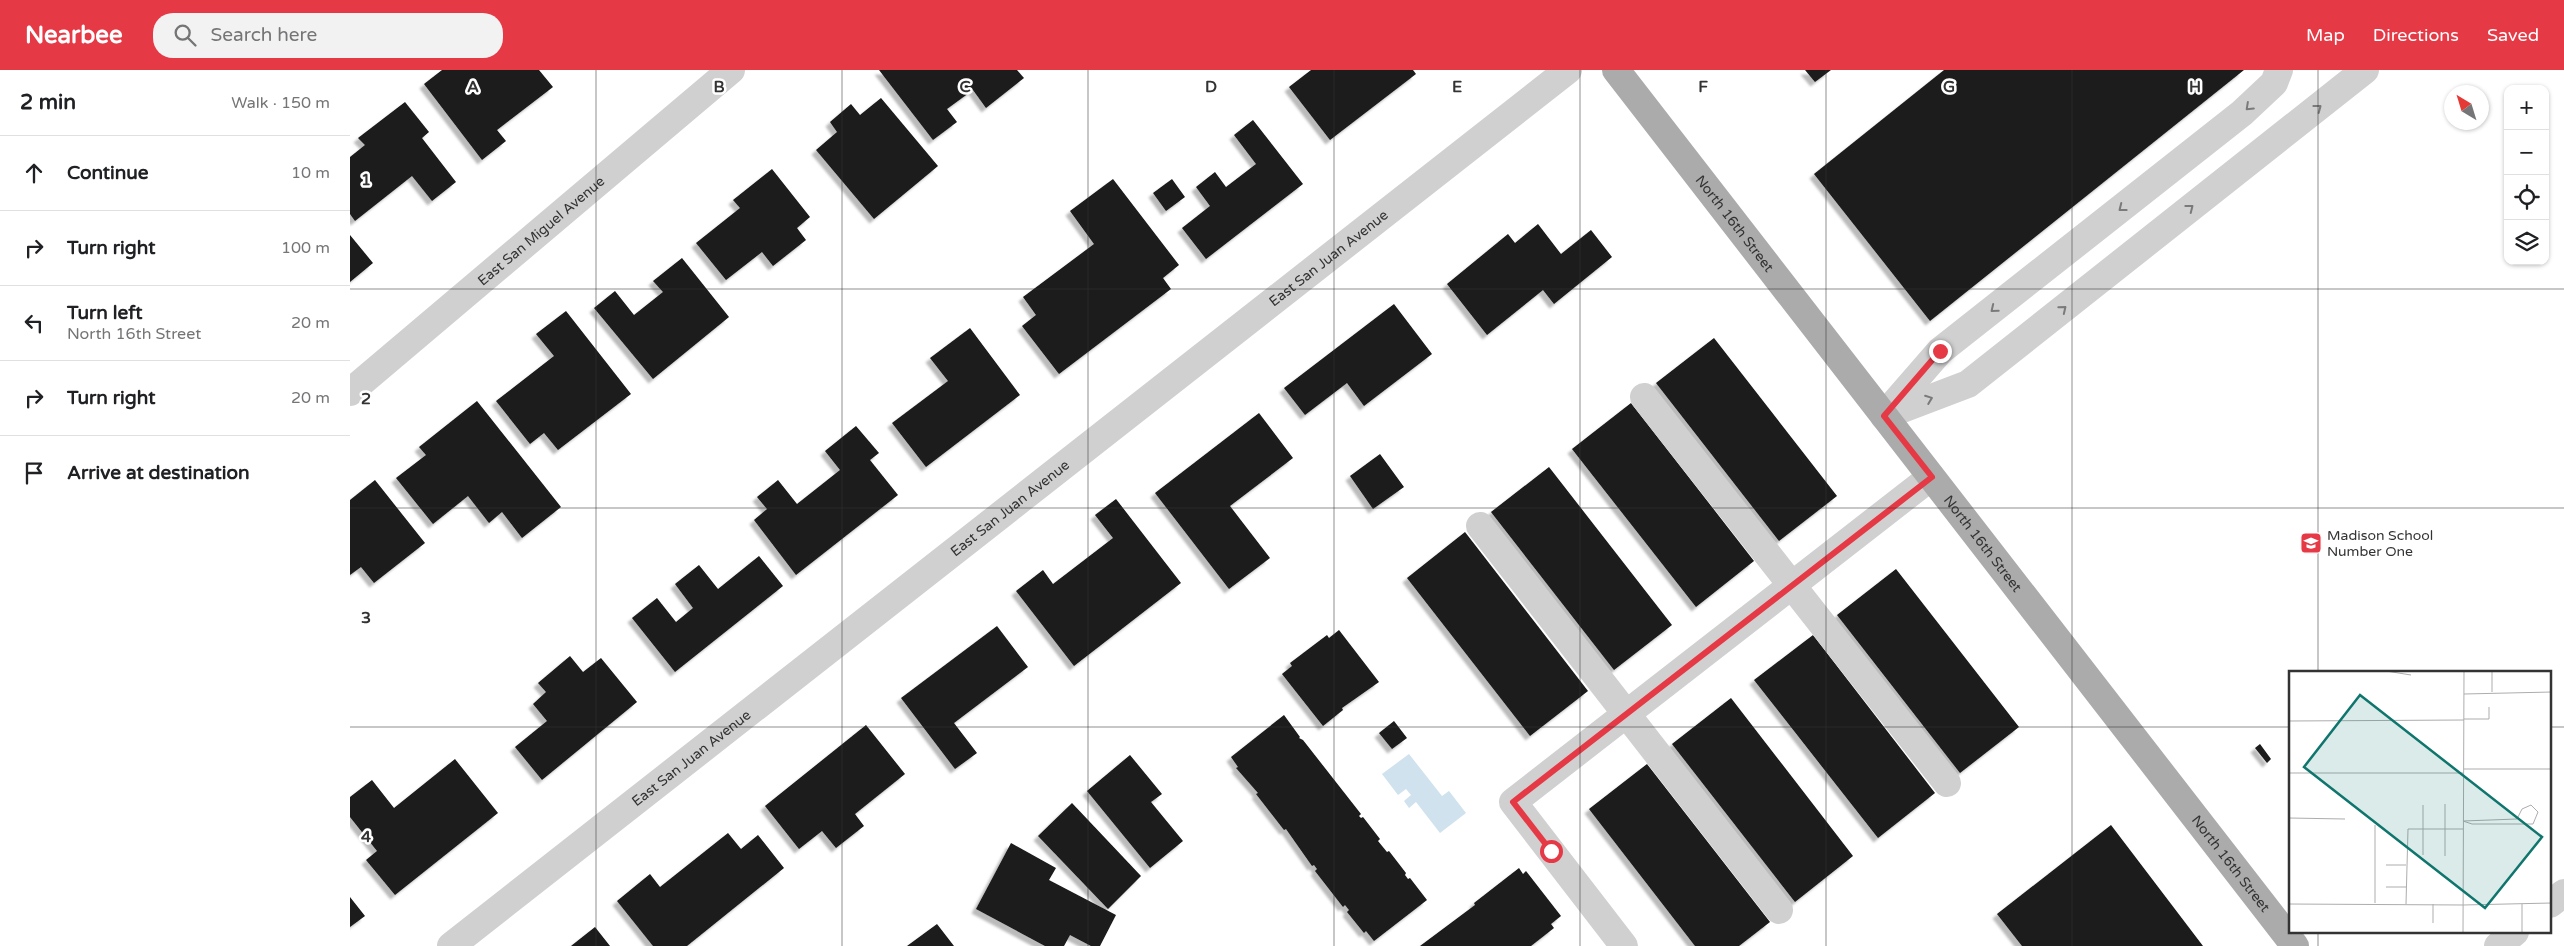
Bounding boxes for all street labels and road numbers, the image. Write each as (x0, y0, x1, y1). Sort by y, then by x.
street label: North 16th Street (1692, 172, 1778, 276)
street label: East San Miguel Avenue (474, 173, 608, 289)
street label: East San Juan Avenue (1266, 206, 1392, 310)
street label: East San Juan Avenue (947, 456, 1073, 560)
street label: North 16th Street (1940, 492, 2026, 596)
street label: East San Juan Avenue (628, 706, 754, 810)
street label: North 16th Street (2188, 812, 2274, 916)

